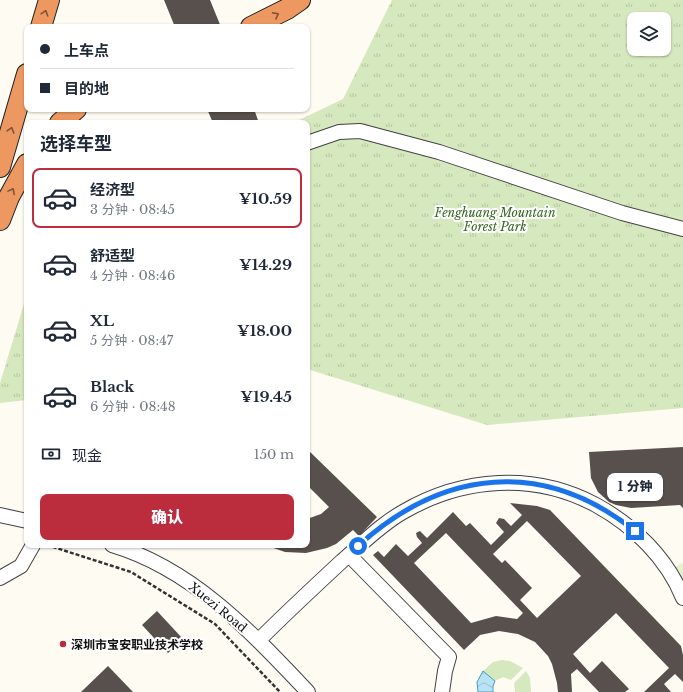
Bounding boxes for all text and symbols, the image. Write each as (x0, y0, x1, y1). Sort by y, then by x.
one-way arrow (40, 10, 48, 17)
one-way arrow (272, 12, 279, 20)
map controls (627, 12, 671, 56)
button: layers (627, 12, 671, 56)
text: 上车点 (64, 41, 109, 60)
text: 目的地 (64, 79, 109, 98)
one-way arrow (6, 127, 15, 134)
text: 选择车型 (40, 133, 112, 155)
icon: car (42, 180, 78, 216)
text: 经济型 (90, 180, 135, 199)
one-way arrow (7, 188, 15, 195)
text: ¥10.59 (239, 189, 292, 208)
text: 3 分钟 · 08:45 (90, 201, 175, 218)
park label: Fenghuang Mountain Forest Park (434, 205, 556, 234)
icon: car (42, 246, 78, 282)
text: 舒适型 (90, 246, 135, 265)
text: ¥14.29 (239, 255, 292, 274)
text: 4 分钟 · 08:46 (90, 267, 175, 284)
text: XL (90, 311, 114, 330)
icon: car (42, 312, 78, 348)
text: ¥18.00 (237, 321, 292, 340)
text: 5 分钟 · 08:47 (90, 332, 173, 349)
text: Black (90, 377, 134, 396)
icon: car (42, 378, 78, 414)
text: ¥19.45 (240, 387, 292, 406)
text: 6 分钟 · 08:48 (90, 398, 176, 415)
icon: cash (40, 443, 62, 465)
text: 现金 (72, 446, 102, 465)
text: 150 m (254, 446, 294, 463)
callout: 1 分钟 (607, 473, 663, 501)
text: 1 分钟 (617, 478, 653, 495)
button: 确认 (40, 494, 294, 540)
route end (626, 522, 644, 540)
route start (349, 537, 367, 555)
street label: Xuezi Road (186, 579, 250, 635)
place label: 深圳市宝安职业技术学校 (71, 637, 203, 652)
marker: 深圳市宝安职业技术学校 (58, 639, 68, 649)

